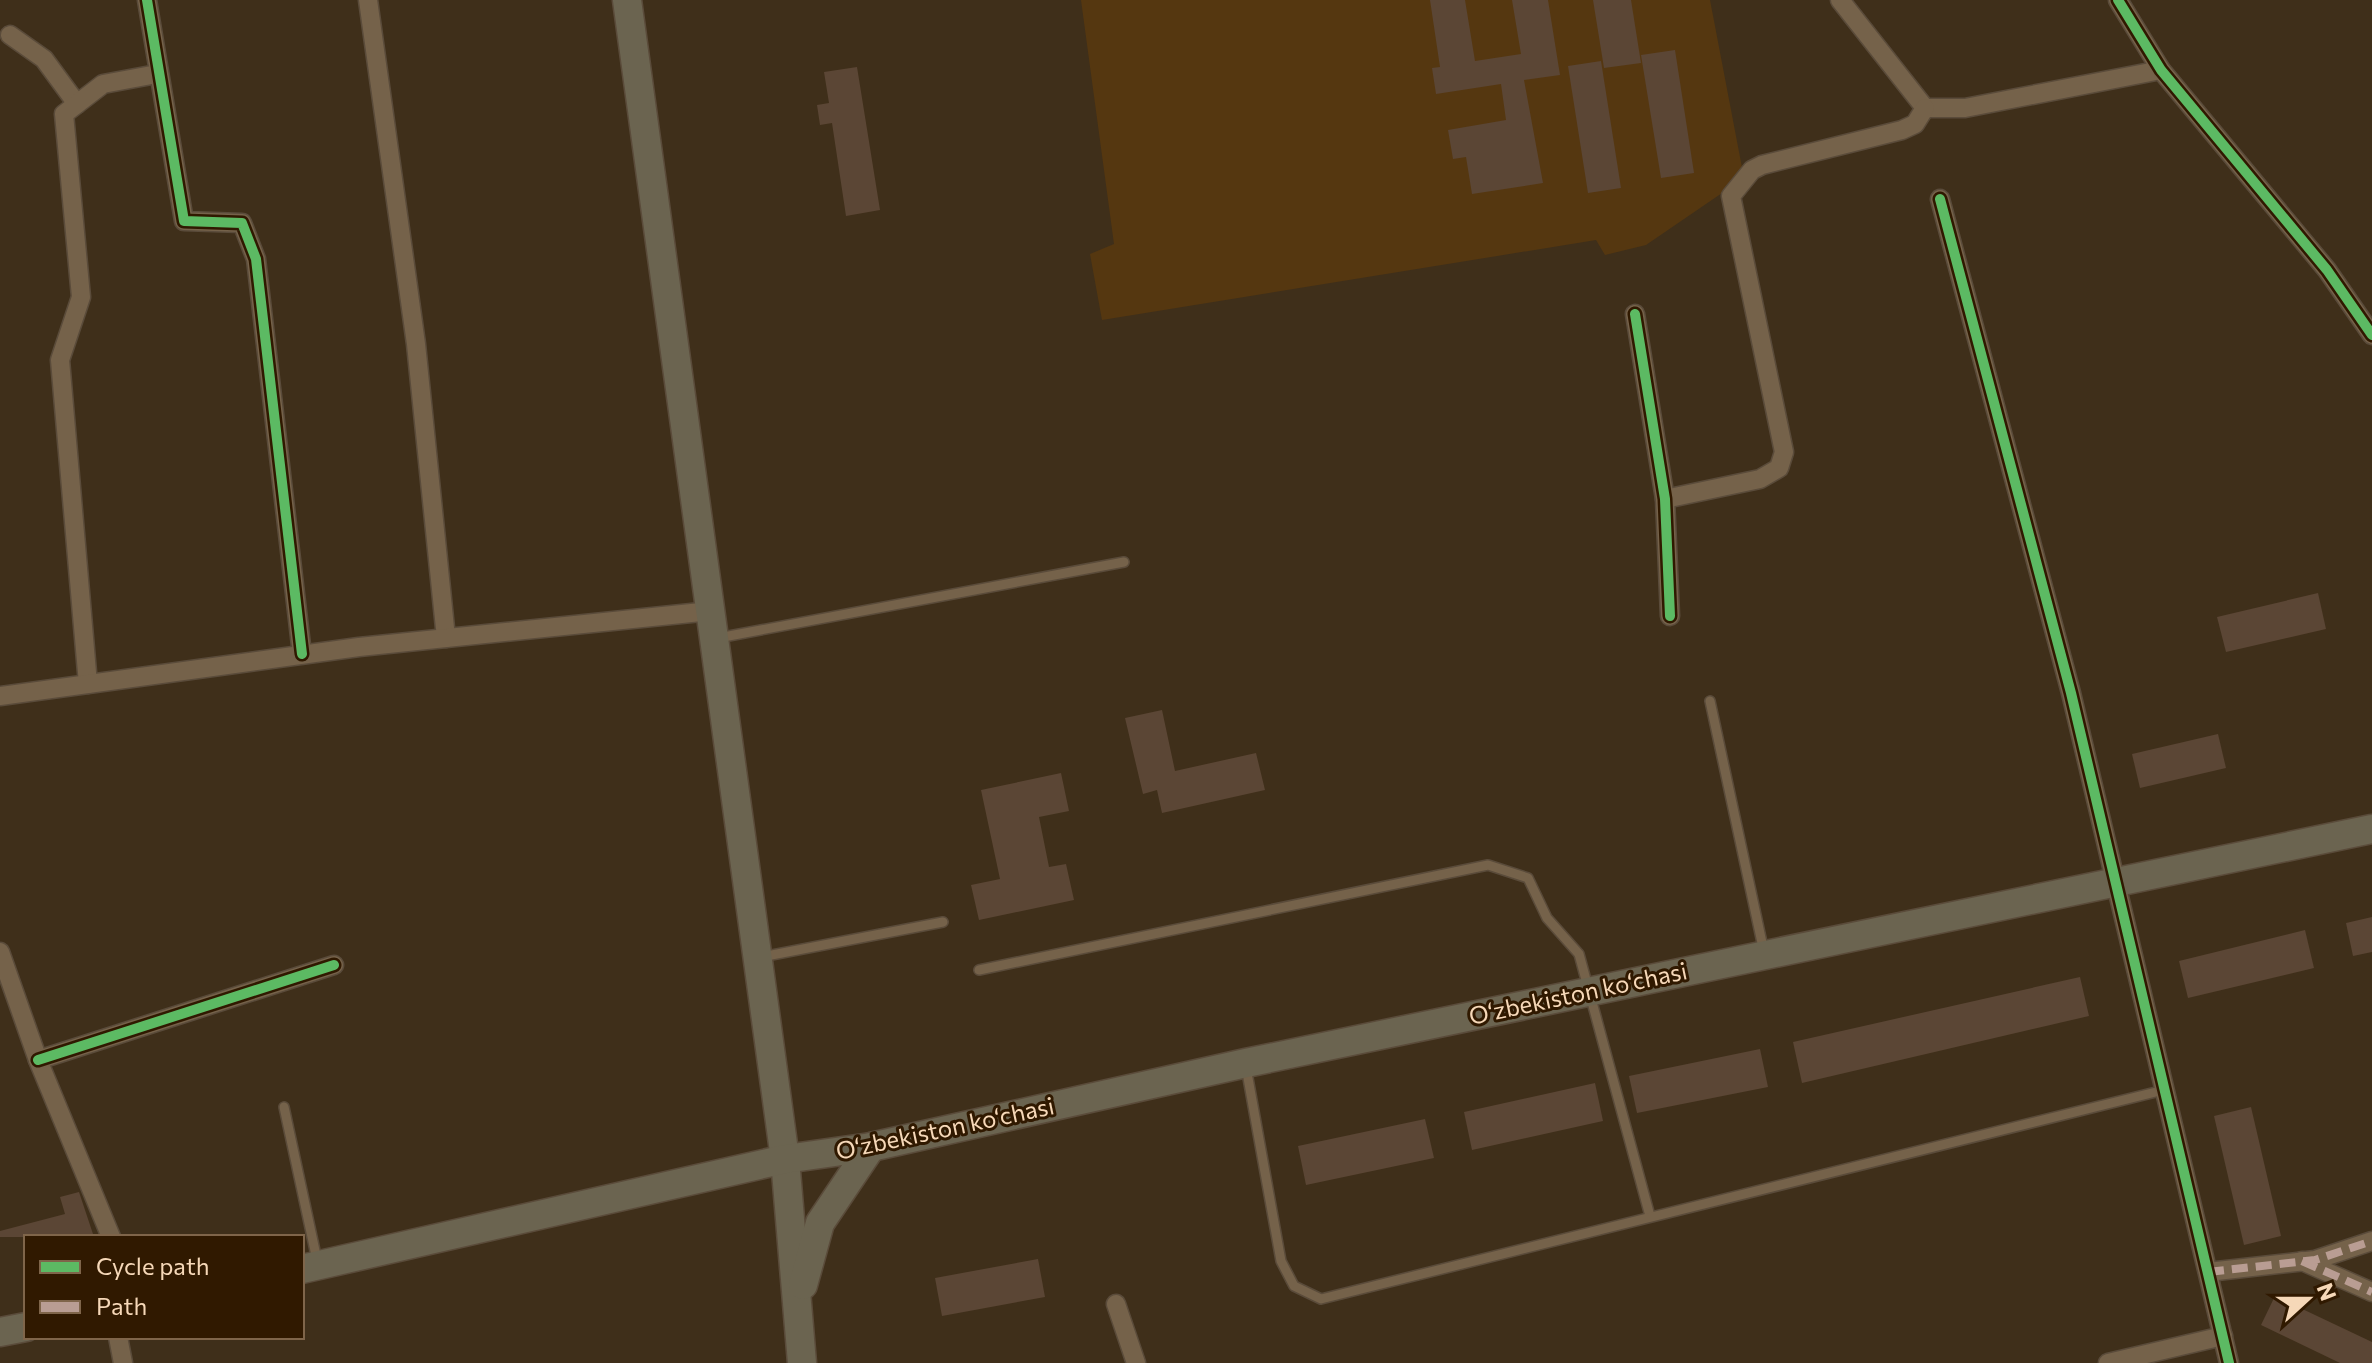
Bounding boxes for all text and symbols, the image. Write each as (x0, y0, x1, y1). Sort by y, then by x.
street label: O‘zbekiston ko‘chasi (1466, 955, 1689, 1030)
street label: O‘zbekiston ko‘chasi (833, 1090, 1056, 1165)
legend (24, 1235, 304, 1339)
text: Cycle path (96, 1251, 210, 1280)
north arrow (2268, 1259, 2348, 1339)
text: N (2312, 1279, 2343, 1304)
text: Path (96, 1291, 147, 1320)

